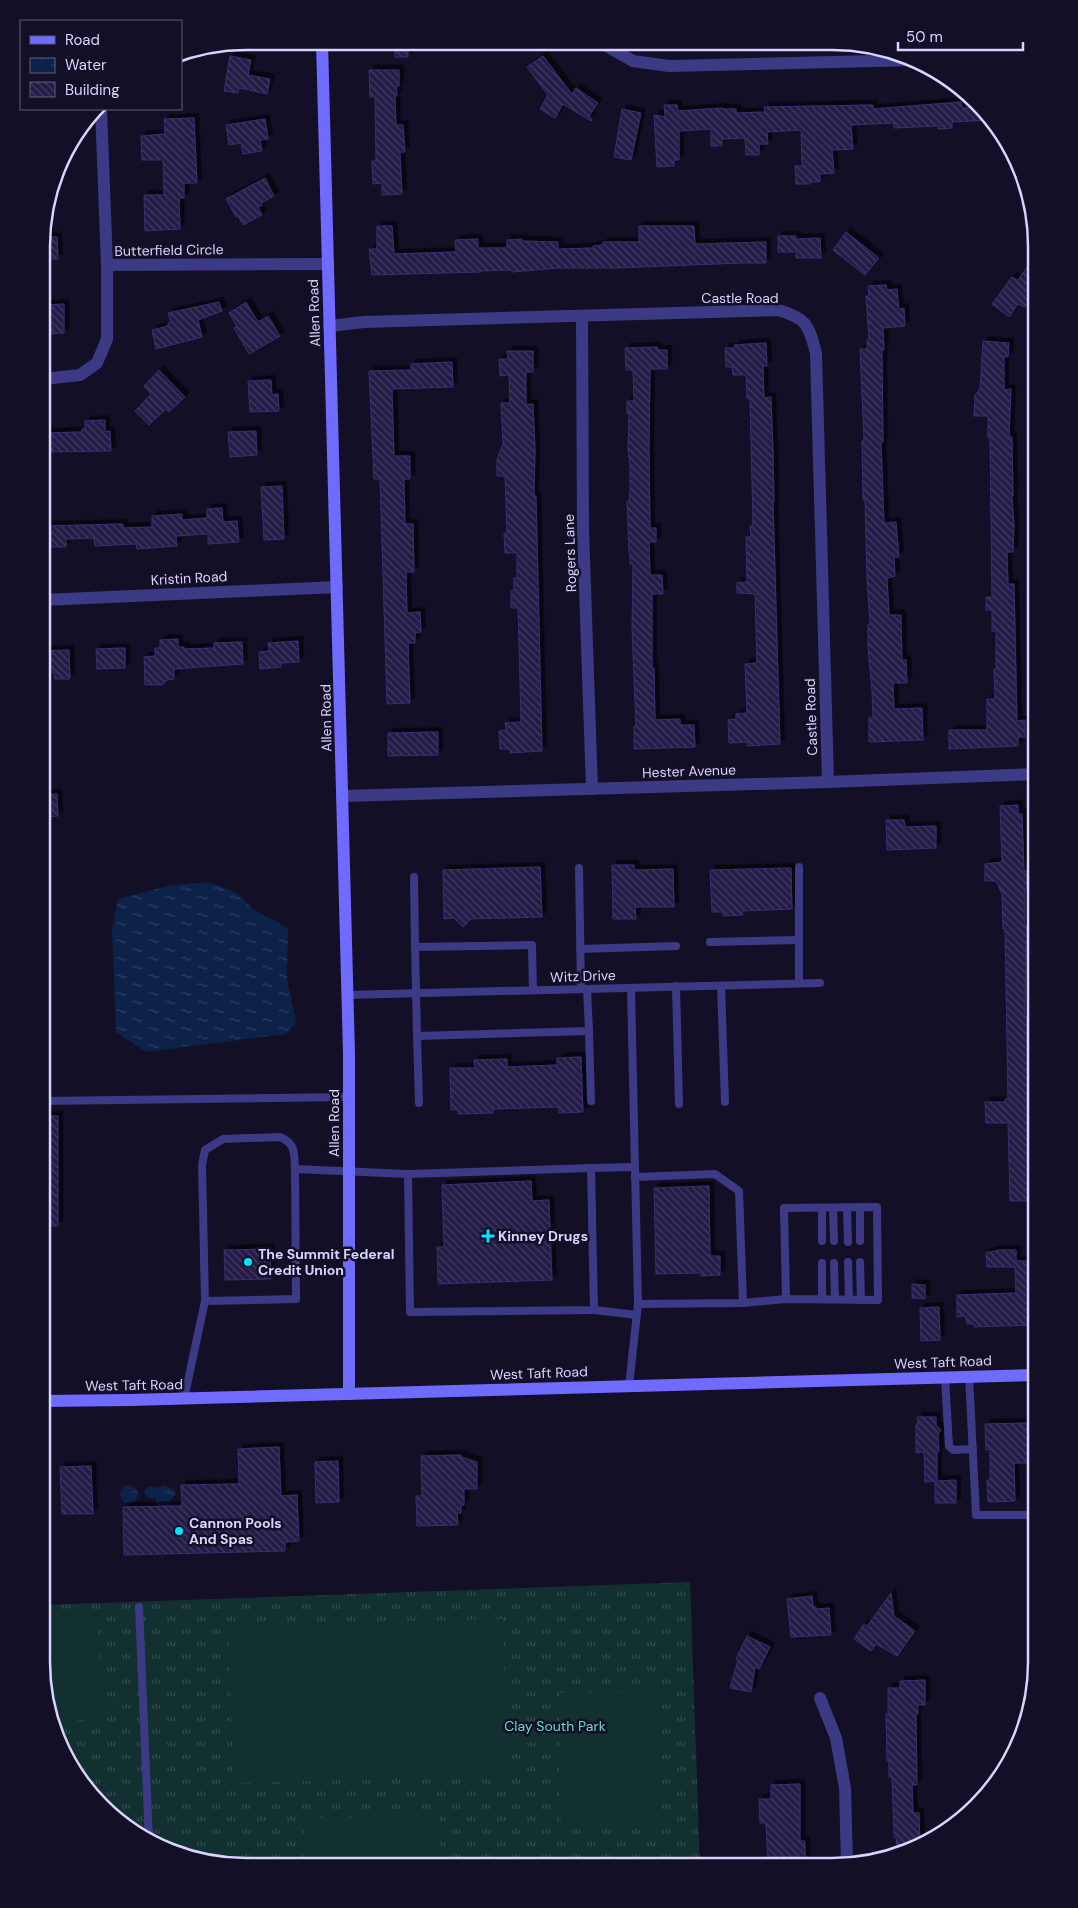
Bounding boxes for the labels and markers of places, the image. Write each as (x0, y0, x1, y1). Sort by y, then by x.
place label: Kinney Drugs (498, 1227, 588, 1245)
marker: Kinney Drugs (482, 1230, 494, 1242)
place label: The Summit Federal Credit Union (258, 1245, 394, 1279)
marker: The Summit Federal Credit Union (242, 1256, 254, 1268)
place label: Cannon Pools And Spas (189, 1514, 282, 1548)
marker: Cannon Pools And Spas (173, 1525, 185, 1537)

